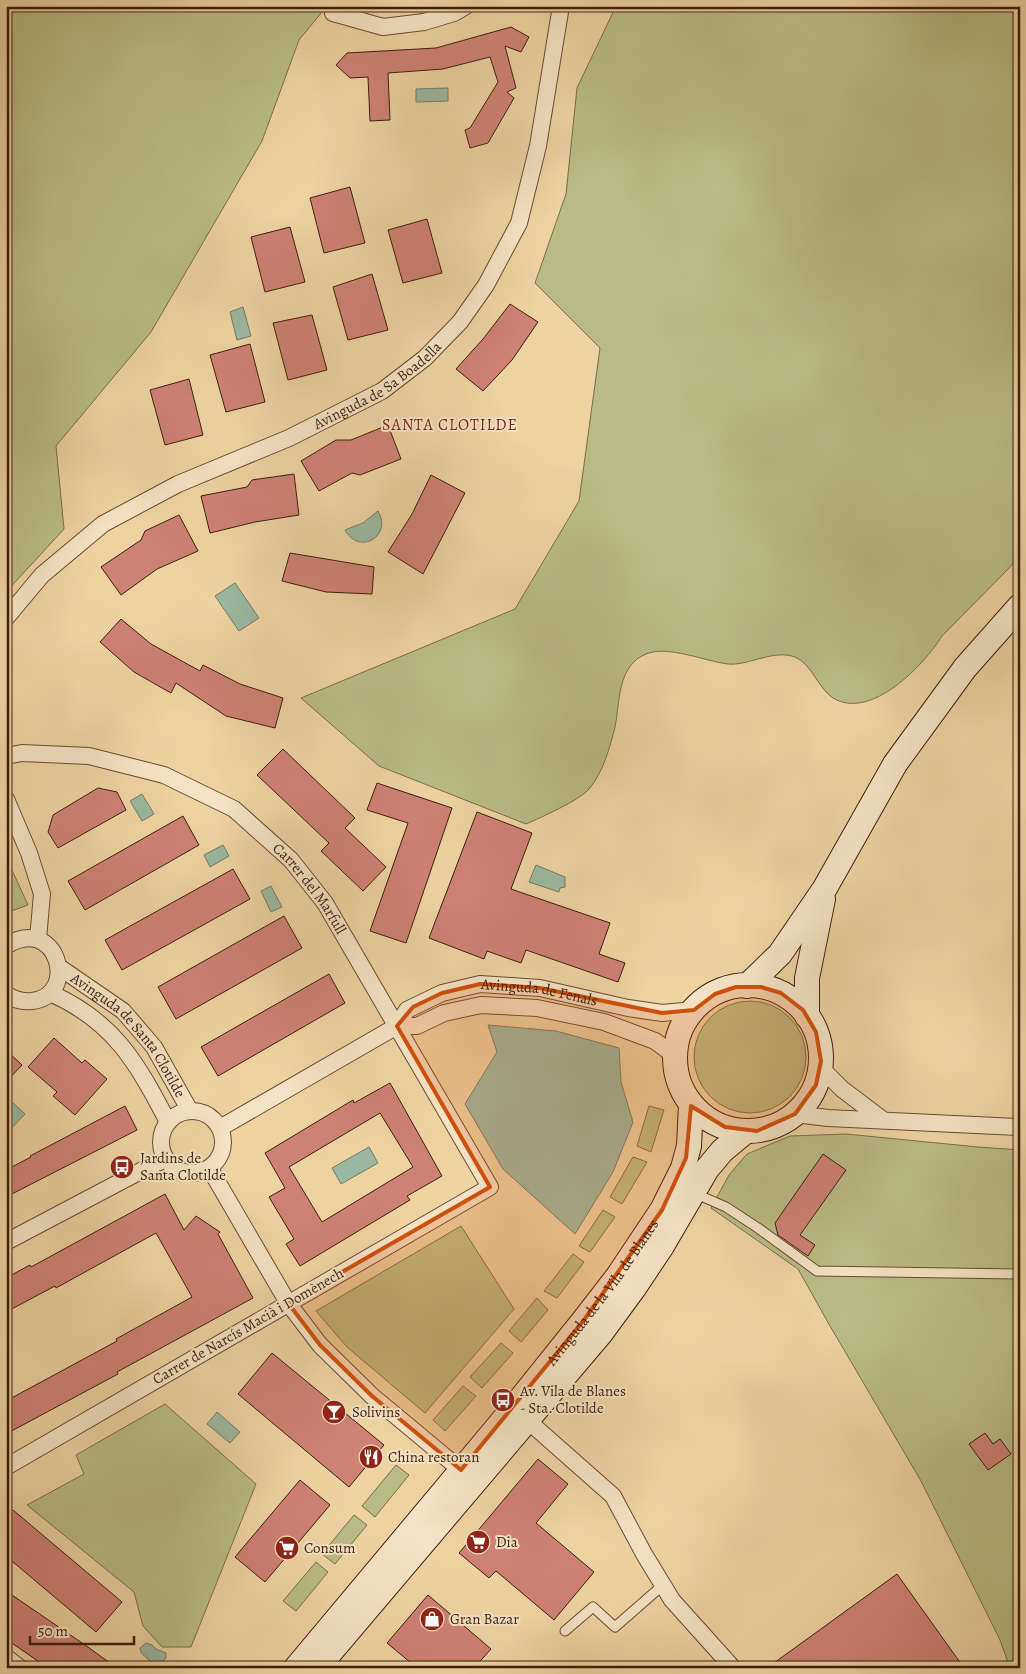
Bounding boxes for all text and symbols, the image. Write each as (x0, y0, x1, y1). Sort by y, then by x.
street label: Avinguda de Sa Boadella (309, 337, 446, 434)
district label: SANTA CLOTILDE (382, 414, 518, 436)
street label: Carrer del Marfull (269, 838, 351, 938)
street label: Avinguda de Santa Clotilde (66, 968, 190, 1101)
street label: Avinguda de Fenals (479, 974, 599, 1011)
place label: Jardins de Santa Clotilde (140, 1148, 226, 1185)
bus stop icon: Jardins de Santa Clotilde (109, 1154, 135, 1180)
street label: Avinguda de la Vila de Blanes (541, 1215, 663, 1370)
street label: Carrer de Narcís Macià i Domènech (149, 1263, 347, 1389)
place label: Av. Vila de Blanes - Sta. Clotilde (519, 1381, 626, 1418)
bus stop icon: Av. Vila de Blanes - Sta. Clotilde (490, 1387, 516, 1413)
bar icon: Solivins (321, 1399, 347, 1425)
place label: Solivins (352, 1402, 400, 1422)
restaurant icon: China restoran (358, 1444, 384, 1470)
place label: China restoran (388, 1447, 479, 1467)
supermarket icon: Dia (465, 1529, 491, 1555)
place label: Dia (496, 1532, 518, 1552)
supermarket icon: Consum (274, 1535, 300, 1561)
place label: Consum (304, 1538, 356, 1558)
shop icon: Gran Bazar (419, 1606, 445, 1632)
place label: Gran Bazar (450, 1609, 519, 1629)
scale bar (30, 1614, 134, 1646)
text: 50 m (38, 1621, 68, 1641)

